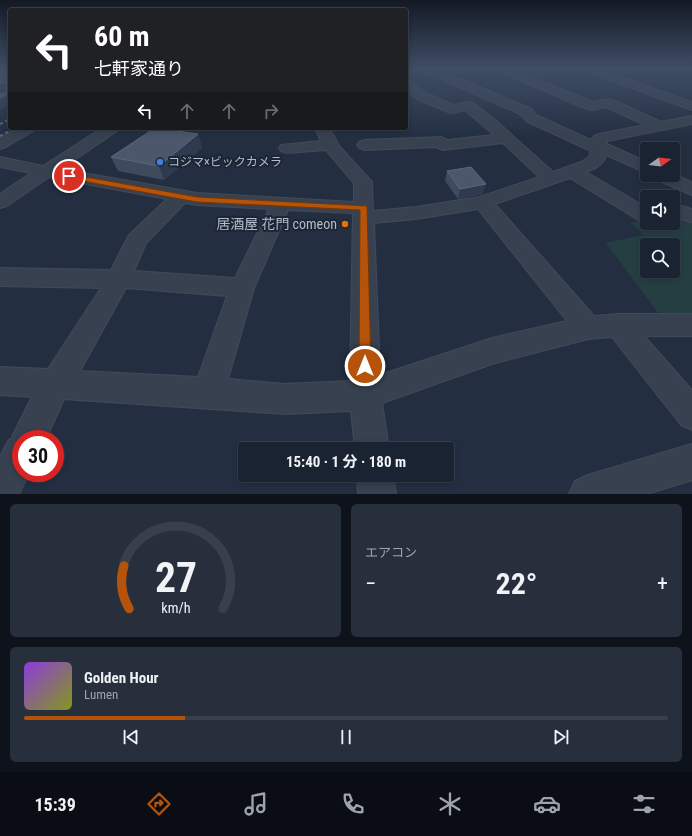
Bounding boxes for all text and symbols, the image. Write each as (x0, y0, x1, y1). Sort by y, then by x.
text: 60 m (94, 20, 150, 53)
icon: left (28, 24, 80, 76)
text: 七軒家通り (94, 58, 184, 79)
icon: left (134, 100, 156, 122)
icon: ahead (176, 100, 198, 122)
icon: ahead (218, 100, 240, 122)
icon: right (260, 100, 282, 122)
north arrow (640, 142, 680, 182)
map controls (640, 142, 680, 278)
place label: コジマ×ビックカメラ (168, 155, 282, 169)
marker: コジマ×ビックカメラ (155, 157, 165, 167)
pin (52, 159, 86, 193)
icon: arrive (58, 165, 80, 187)
button: sound (640, 190, 680, 230)
place label: 居酒屋 花門 comeon (216, 216, 337, 232)
marker: 居酒屋 花門 comeon (340, 219, 350, 229)
button: search (640, 238, 680, 278)
position arrow (344, 345, 386, 387)
speed limit sign: 30 (12, 430, 64, 482)
text: 15:40 · 1 分 · 180 m (286, 453, 406, 471)
text: エアコン (365, 545, 417, 560)
text: 27 (154, 552, 197, 601)
text: 22° (496, 566, 538, 601)
text: − (365, 571, 376, 596)
text: + (657, 571, 668, 596)
text: km/h (161, 599, 190, 615)
text: Golden Hour (84, 669, 159, 687)
text: Lumen (84, 687, 118, 702)
icon: previous (120, 726, 142, 748)
icon: pause (335, 726, 357, 748)
icon: next (550, 726, 572, 748)
icon: directions (145, 790, 173, 818)
icon: music (242, 790, 270, 818)
icon: phone (339, 790, 367, 818)
icon: climate (436, 790, 464, 818)
icon: car (533, 790, 561, 818)
icon: filters (630, 790, 658, 818)
text: 15:39 (34, 794, 76, 815)

